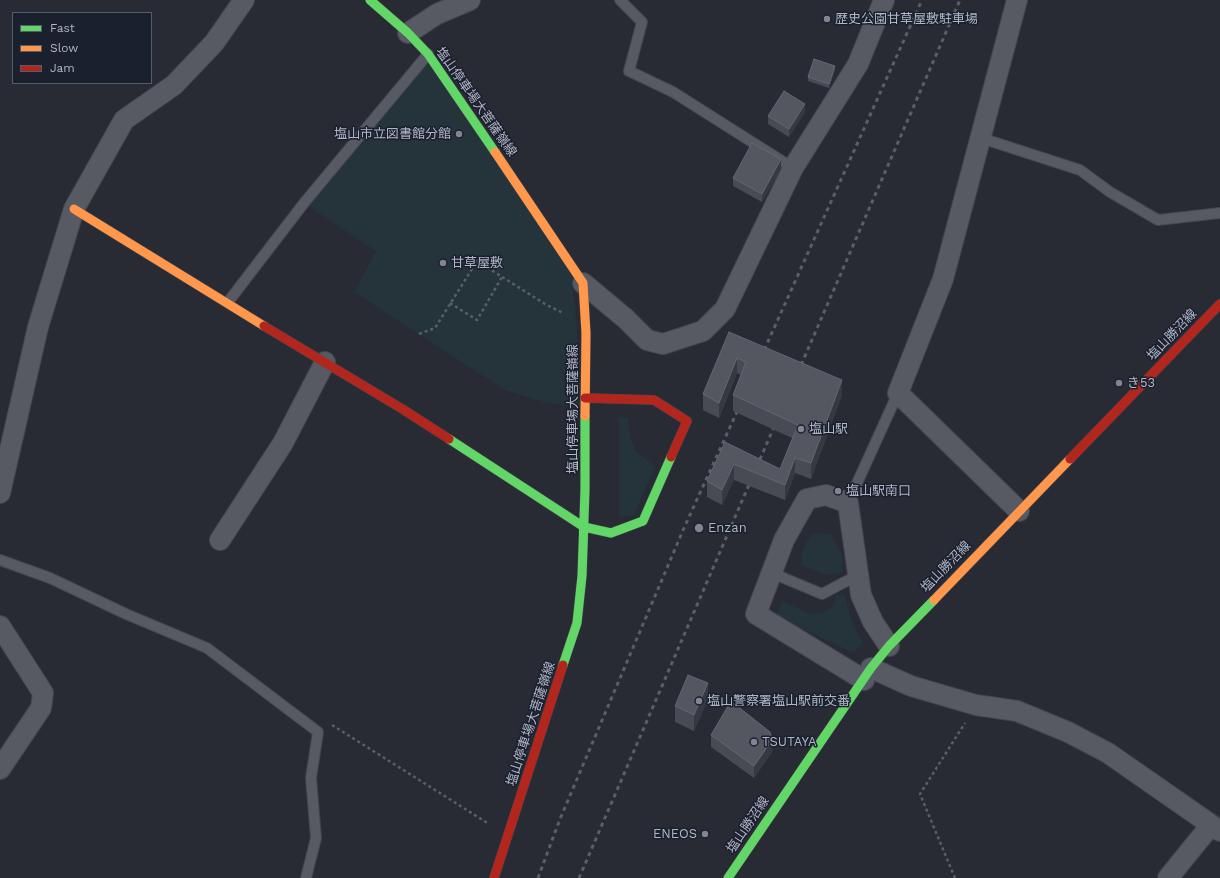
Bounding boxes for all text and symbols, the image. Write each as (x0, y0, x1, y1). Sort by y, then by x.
place label: 歴史公園甘草屋敷駐車場 (835, 11, 978, 27)
legend (12, 12, 152, 84)
marker: 歴史公園甘草屋敷駐車場 (822, 14, 832, 24)
text: Fast (50, 21, 75, 35)
text: Slow (50, 41, 78, 55)
street label: 塩山停車場大菩薩嶺線 (432, 44, 520, 160)
text: Jam (50, 61, 75, 75)
place label: 塩山市立図書館分館 (334, 126, 451, 142)
marker: 塩山市立図書館分館 (454, 129, 464, 139)
place label: 甘草屋敷 (451, 255, 503, 271)
marker: 甘草屋敷 (438, 258, 448, 268)
street label: 塩山勝沼線 (1144, 306, 1200, 364)
street label: 塩山停車場大菩薩嶺線 (565, 344, 581, 474)
place label: き53 (1127, 375, 1155, 391)
marker: き53 (1114, 378, 1124, 388)
place label: 塩山駅 (809, 421, 848, 437)
marker: 塩山駅 (796, 424, 806, 434)
place label: 塩山駅南口 (846, 483, 911, 499)
marker: 塩山駅南口 (833, 486, 843, 496)
place label: Enzan (708, 520, 747, 536)
marker: Enzan (693, 522, 705, 534)
street label: 塩山勝沼線 (918, 538, 974, 596)
street label: 塩山停車場大菩薩嶺線 (503, 660, 559, 788)
place label: 塩山警察署塩山駅前交番 (707, 693, 850, 709)
marker: 塩山警察署塩山駅前交番 (694, 696, 704, 706)
place label: TSUTAYA (762, 734, 817, 750)
marker: TSUTAYA (749, 737, 759, 747)
street label: 塩山勝沼線 (723, 794, 773, 856)
place label: ENEOS (653, 826, 697, 842)
marker: ENEOS (700, 829, 710, 839)

